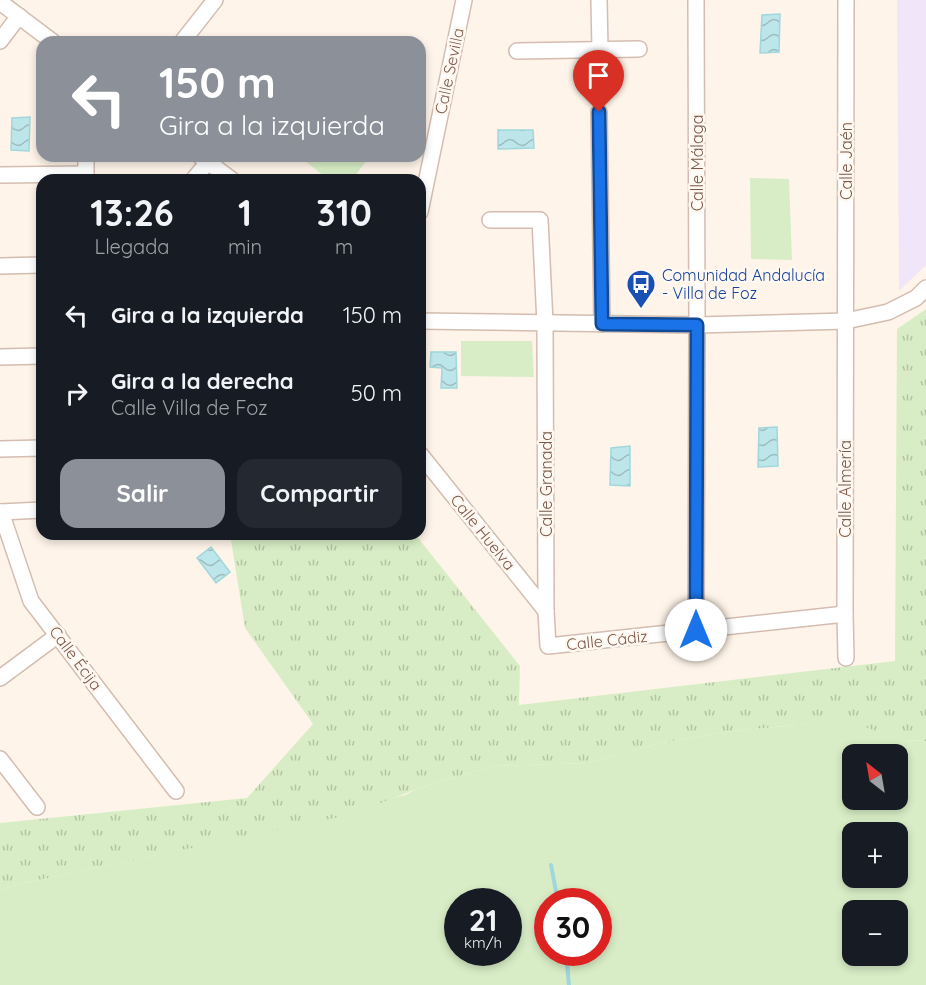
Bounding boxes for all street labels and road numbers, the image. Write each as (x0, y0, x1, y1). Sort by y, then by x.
street label: Calle Sevilla (430, 26, 468, 116)
street label: Calle Málaga (687, 115, 707, 211)
street label: Calle Jaén (836, 122, 856, 200)
street label: Calle Granada (536, 431, 556, 537)
street label: Calle Almería (835, 440, 855, 538)
street label: Calle Huelva (446, 490, 520, 574)
street label: Calle Écija (45, 622, 107, 694)
street label: Calle Cádiz (565, 626, 649, 654)

